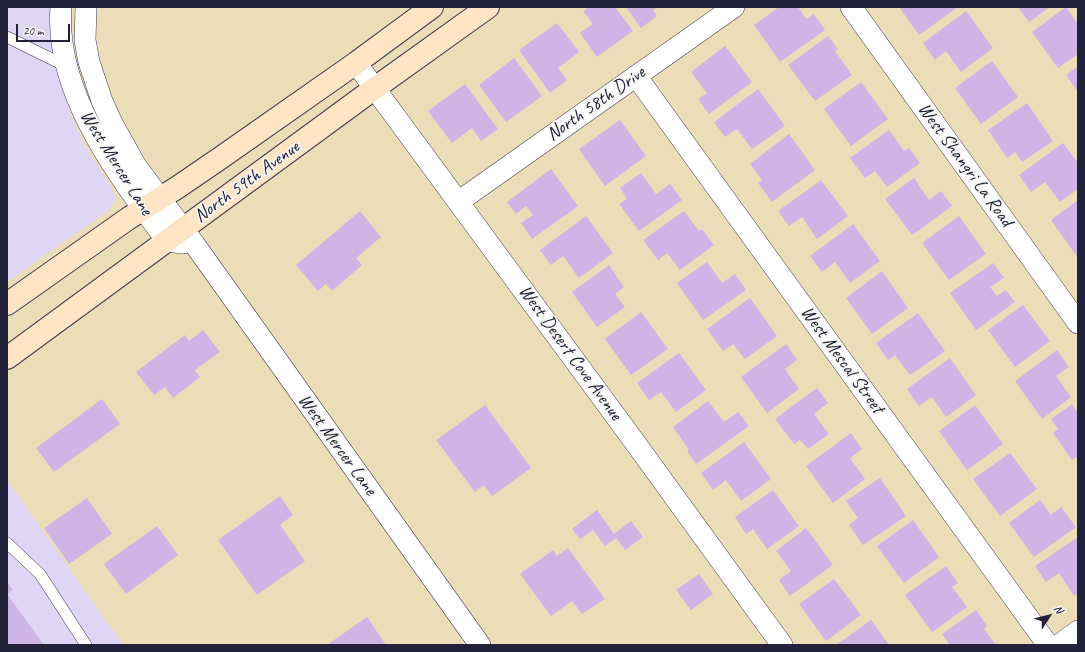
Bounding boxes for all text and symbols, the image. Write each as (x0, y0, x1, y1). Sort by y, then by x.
scale bar (18, 16, 72, 42)
text: 20 m (23, 23, 43, 39)
street label: North 58th Drive (542, 62, 650, 146)
street label: West Shangri La Road (913, 99, 1017, 231)
street label: West Mercer Lane (75, 106, 157, 220)
street label: North 59th Avenue (190, 136, 304, 228)
street label: West Desert Cove Avenue (513, 281, 627, 425)
street label: West Mescal Street (795, 302, 889, 418)
street label: West Mercer Lane (293, 390, 381, 500)
north arrow (1029, 596, 1069, 636)
text: N (1051, 602, 1066, 616)

